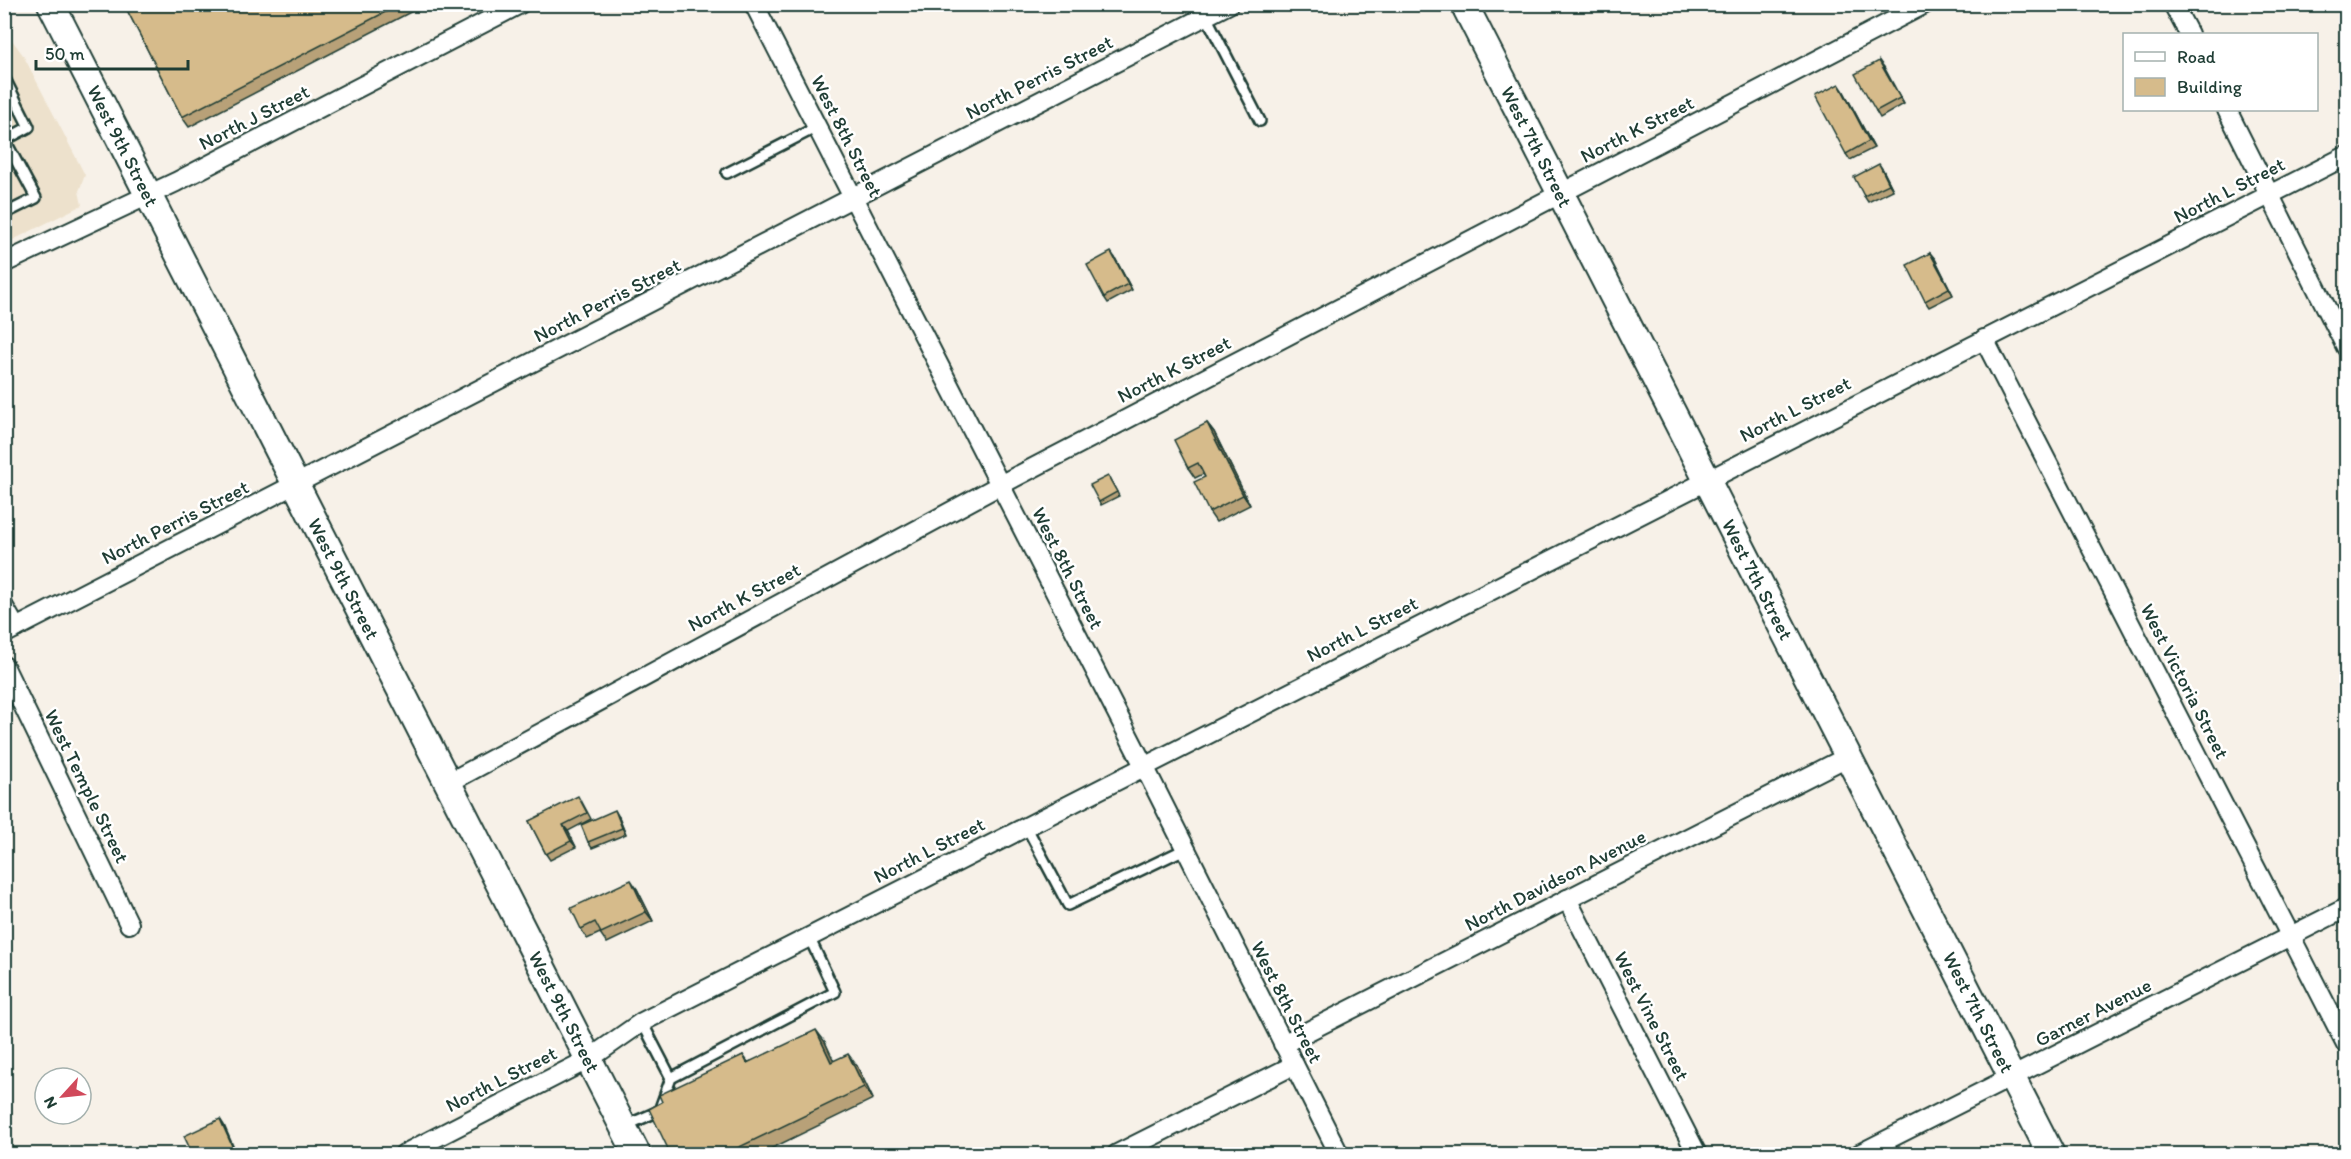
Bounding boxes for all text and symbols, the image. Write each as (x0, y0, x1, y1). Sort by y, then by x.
street label: North Perris Street (961, 30, 1117, 124)
scale bar (36, 33, 188, 71)
legend (2123, 33, 2318, 111)
text: 50 m (45, 43, 85, 65)
text: Road (2177, 46, 2216, 68)
street label: West 8th Street (806, 71, 888, 201)
text: Building (2177, 76, 2243, 98)
street label: North J Street (195, 79, 313, 155)
street label: West 9th Street (82, 81, 164, 211)
street label: West 7th Street (1496, 82, 1578, 211)
street label: North K Street (1576, 90, 1698, 168)
street label: North L Street (2169, 152, 2289, 228)
street label: North Perris Street (529, 253, 685, 347)
street label: North K Street (1113, 330, 1235, 408)
street label: North L Street (1735, 371, 1855, 447)
street label: North Perris Street (97, 475, 253, 569)
street label: West 8th Street (1027, 503, 1109, 633)
street label: West 9th Street (303, 514, 385, 644)
street label: West 7th Street (1717, 515, 1799, 644)
street label: North K Street (684, 557, 804, 637)
street label: North L Street (1302, 591, 1422, 667)
street label: West Victoria Street (2135, 599, 2235, 763)
street label: West Temple Street (39, 705, 135, 867)
street label: North L Street (869, 812, 989, 888)
street label: North Davidson Avenue (1460, 824, 1650, 936)
street label: West 8th Street (1246, 937, 1328, 1067)
street label: West 9th Street (524, 947, 605, 1077)
street label: West Vine Street (1609, 947, 1695, 1085)
street label: West 7th Street (1938, 948, 2020, 1077)
street label: Garner Avenue (2031, 972, 2155, 1052)
street label: North L Street (441, 1041, 561, 1117)
north arrow (33, 1066, 93, 1126)
text: N (39, 1093, 61, 1112)

